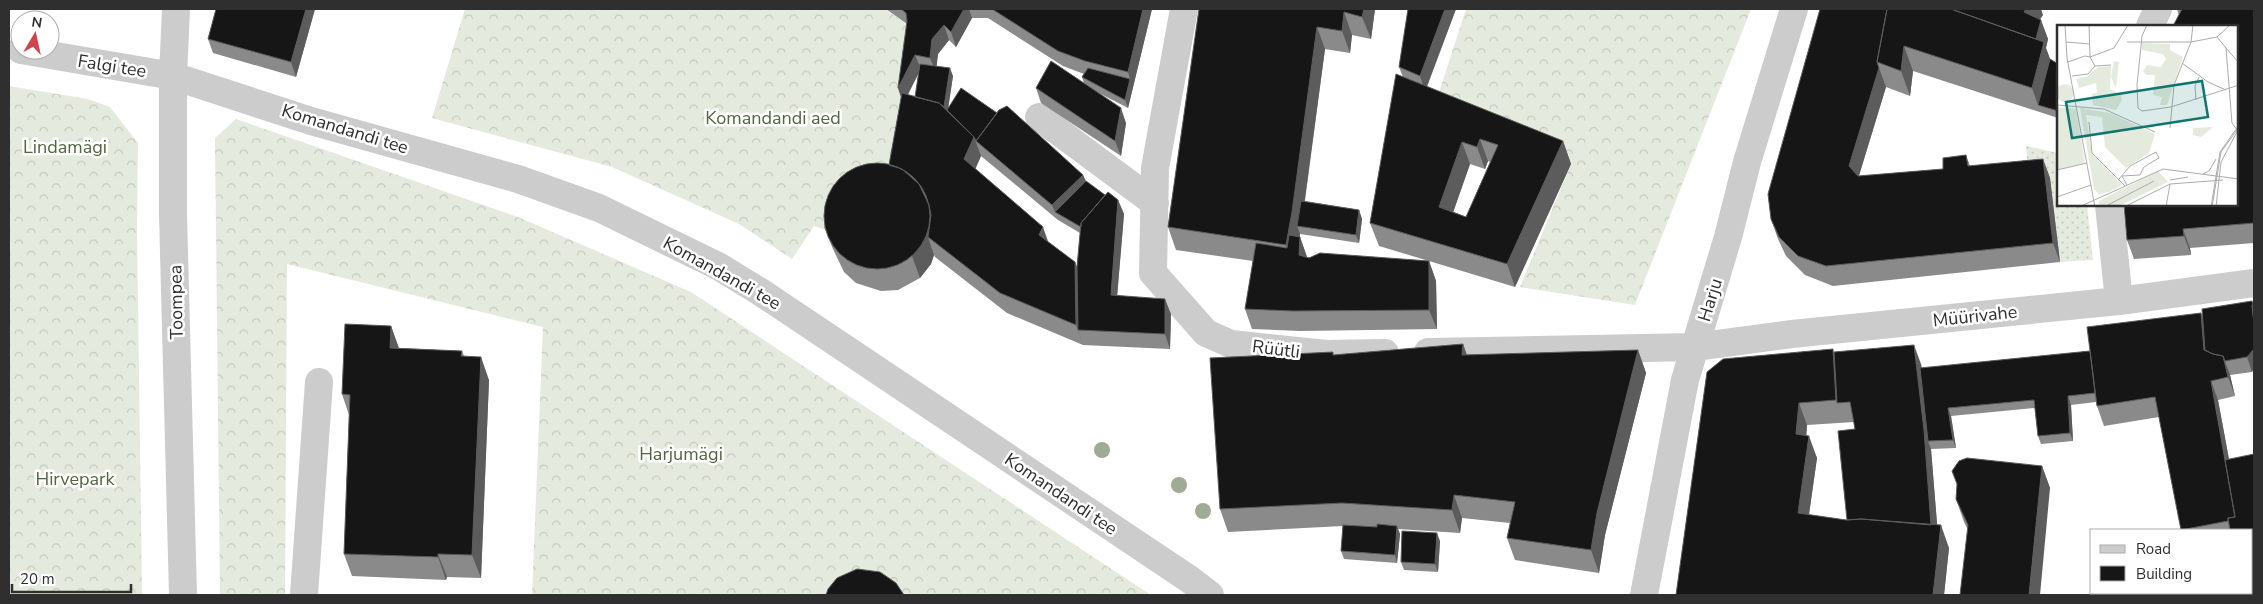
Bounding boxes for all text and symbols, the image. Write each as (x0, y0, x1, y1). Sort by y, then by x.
north arrow (10, 10, 60, 60)
text: N (30, 12, 44, 33)
inset map (2057, 25, 2238, 206)
street label: Falgi tee (76, 49, 148, 83)
street label: Komandandi tee (279, 98, 411, 160)
park label: Komandandi aed (705, 106, 841, 130)
park label: Lindamägi (23, 135, 107, 159)
street label: Komandandi tee (659, 231, 785, 315)
street label: Toompea (163, 265, 189, 339)
street label: Harju (1692, 275, 1728, 325)
street label: Müürivahe (1932, 300, 2018, 332)
street label: Rüütli (1251, 334, 1301, 364)
park label: Harjumägi (639, 442, 723, 466)
street label: Komandandi tee (1000, 447, 1122, 541)
park label: Hirvepark (35, 467, 116, 491)
legend (2090, 529, 2253, 594)
text: Road (2136, 539, 2171, 559)
scale bar (12, 562, 131, 594)
text: Building (2136, 564, 2192, 584)
text: 20 m (20, 569, 55, 589)

